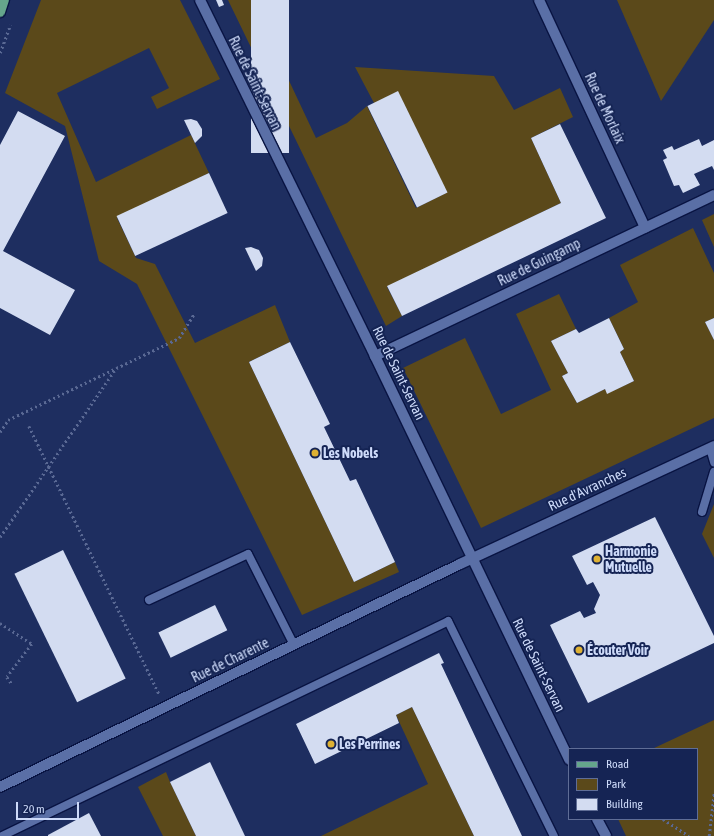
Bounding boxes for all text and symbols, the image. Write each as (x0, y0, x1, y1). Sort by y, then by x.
street label: Rue de Saint-Servan (225, 33, 285, 133)
street label: Rue de Morlaix (581, 70, 629, 146)
street label: Rue de Guingamp (495, 235, 583, 289)
street label: Rue de Saint-Servan (369, 323, 429, 423)
place label: Les Nobels (323, 445, 378, 461)
marker: Les Nobels (310, 448, 320, 458)
street label: Rue d'Avranches (545, 464, 629, 514)
place label: Harmonie Mutuelle (605, 543, 657, 576)
marker: Harmonie Mutuelle (592, 554, 602, 564)
street label: Rue de Saint-Servan (509, 615, 569, 715)
street label: Rue de Charente (189, 634, 271, 686)
place label: Écouter Voir (587, 642, 648, 658)
marker: Écouter Voir (574, 645, 584, 655)
place label: Les Perrines (339, 736, 400, 752)
marker: Les Perrines (326, 739, 336, 749)
legend (568, 748, 698, 820)
text: Road (606, 757, 629, 771)
text: Park (606, 777, 626, 791)
scale bar (18, 794, 81, 820)
text: Building (606, 797, 643, 811)
text: 20 m (23, 802, 45, 816)

